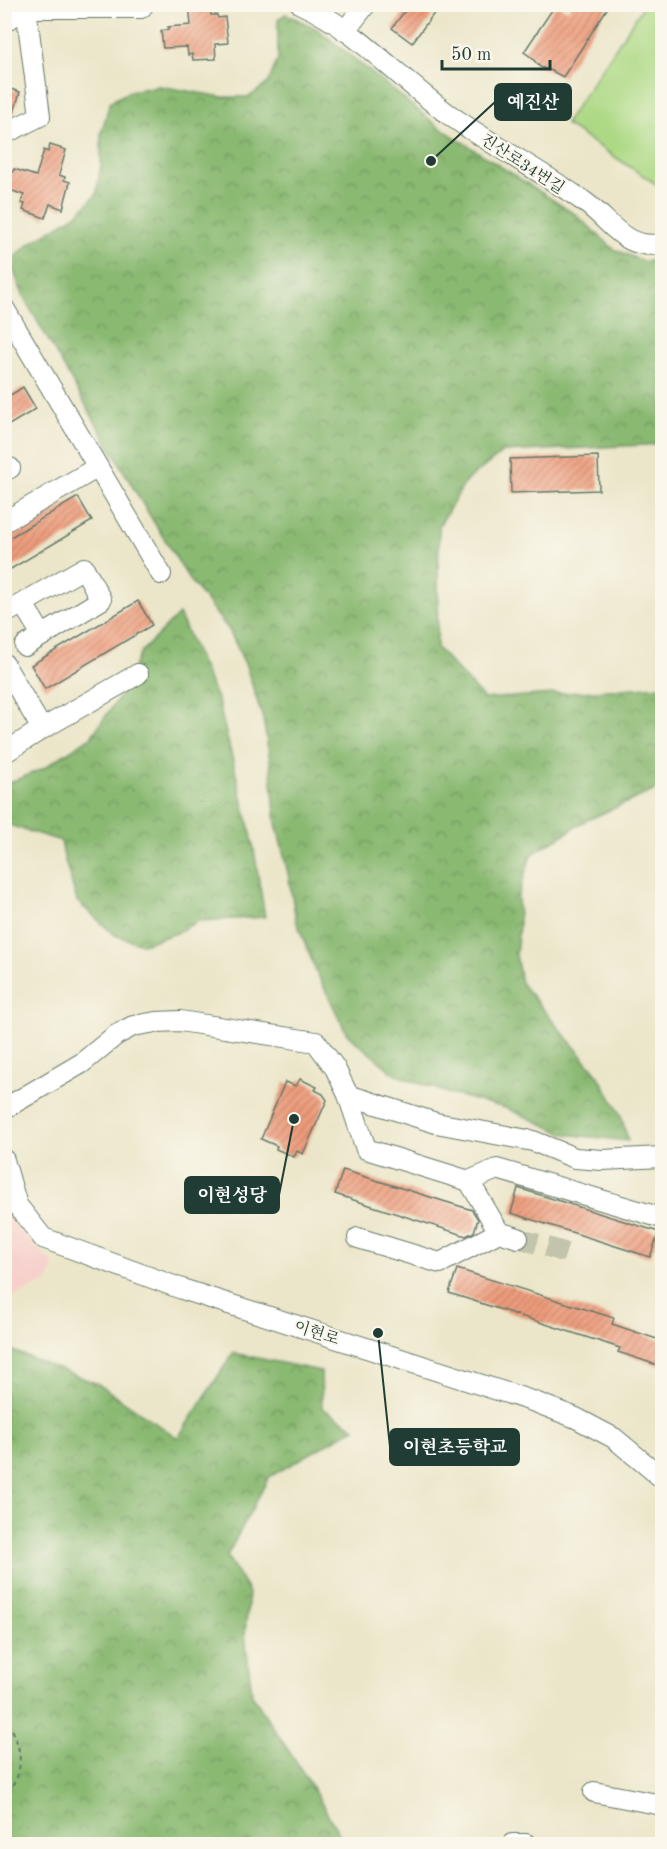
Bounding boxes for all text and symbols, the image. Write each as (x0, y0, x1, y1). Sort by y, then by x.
scale bar (442, 33, 550, 71)
text: 50 m (451, 46, 491, 64)
callout: 예진산 (495, 84, 571, 120)
text: 예진산 (507, 92, 560, 112)
street label: 진산로34번길 (477, 131, 567, 197)
callout: 이현성당 (185, 1177, 279, 1213)
text: 이현성당 (197, 1185, 267, 1205)
street label: 이현로 (292, 1318, 342, 1349)
callout: 이현초등학교 (390, 1429, 519, 1465)
text: 이현초등학교 (403, 1437, 508, 1457)

